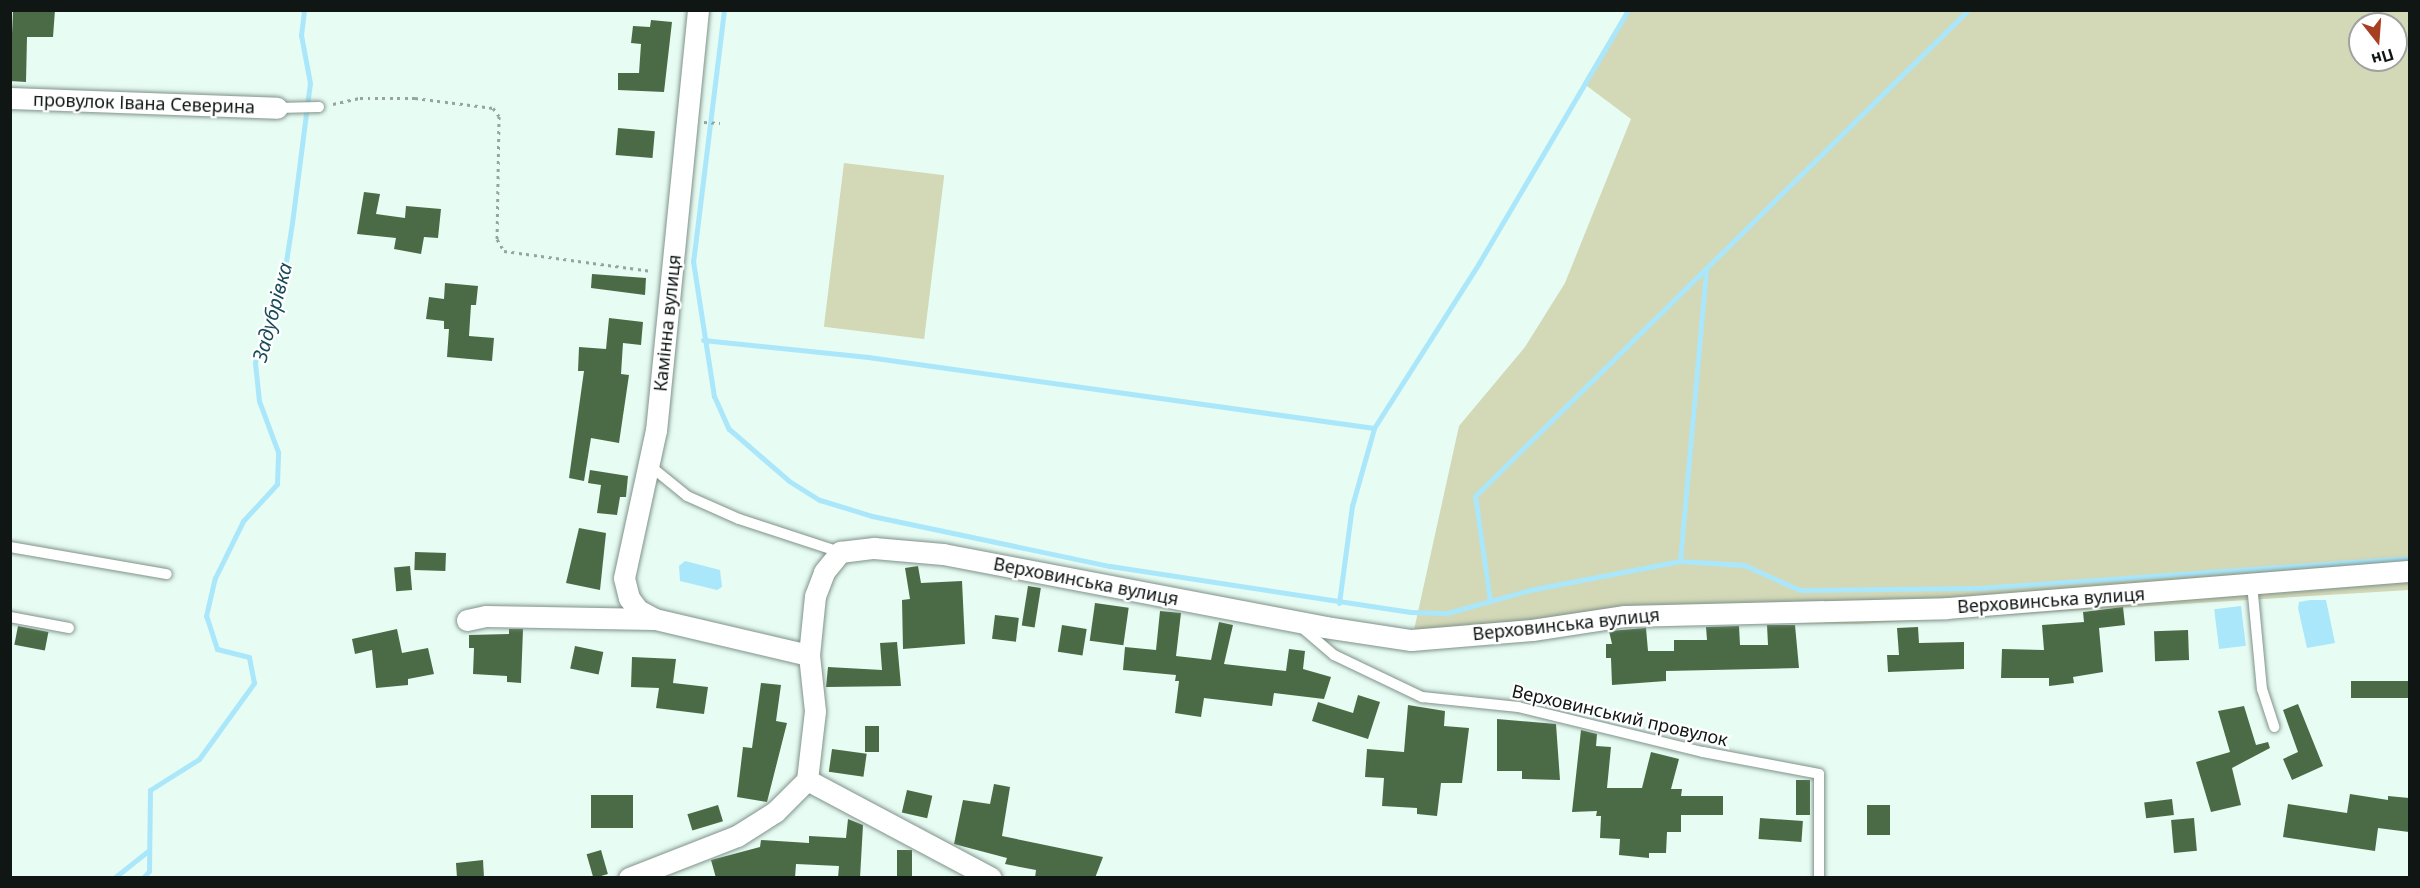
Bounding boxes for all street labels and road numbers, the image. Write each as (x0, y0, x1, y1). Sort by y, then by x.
street label: провулок Івана Северина (33, 88, 255, 118)
street label: Камінна вулиця (649, 253, 685, 393)
street label: Верховинська вулиця (992, 552, 1180, 610)
street label: Верховинська вулиця (1956, 583, 2146, 617)
street label: Верховинська вулиця (1471, 603, 1661, 645)
street label: Верховинський провулок (1510, 680, 1730, 750)

